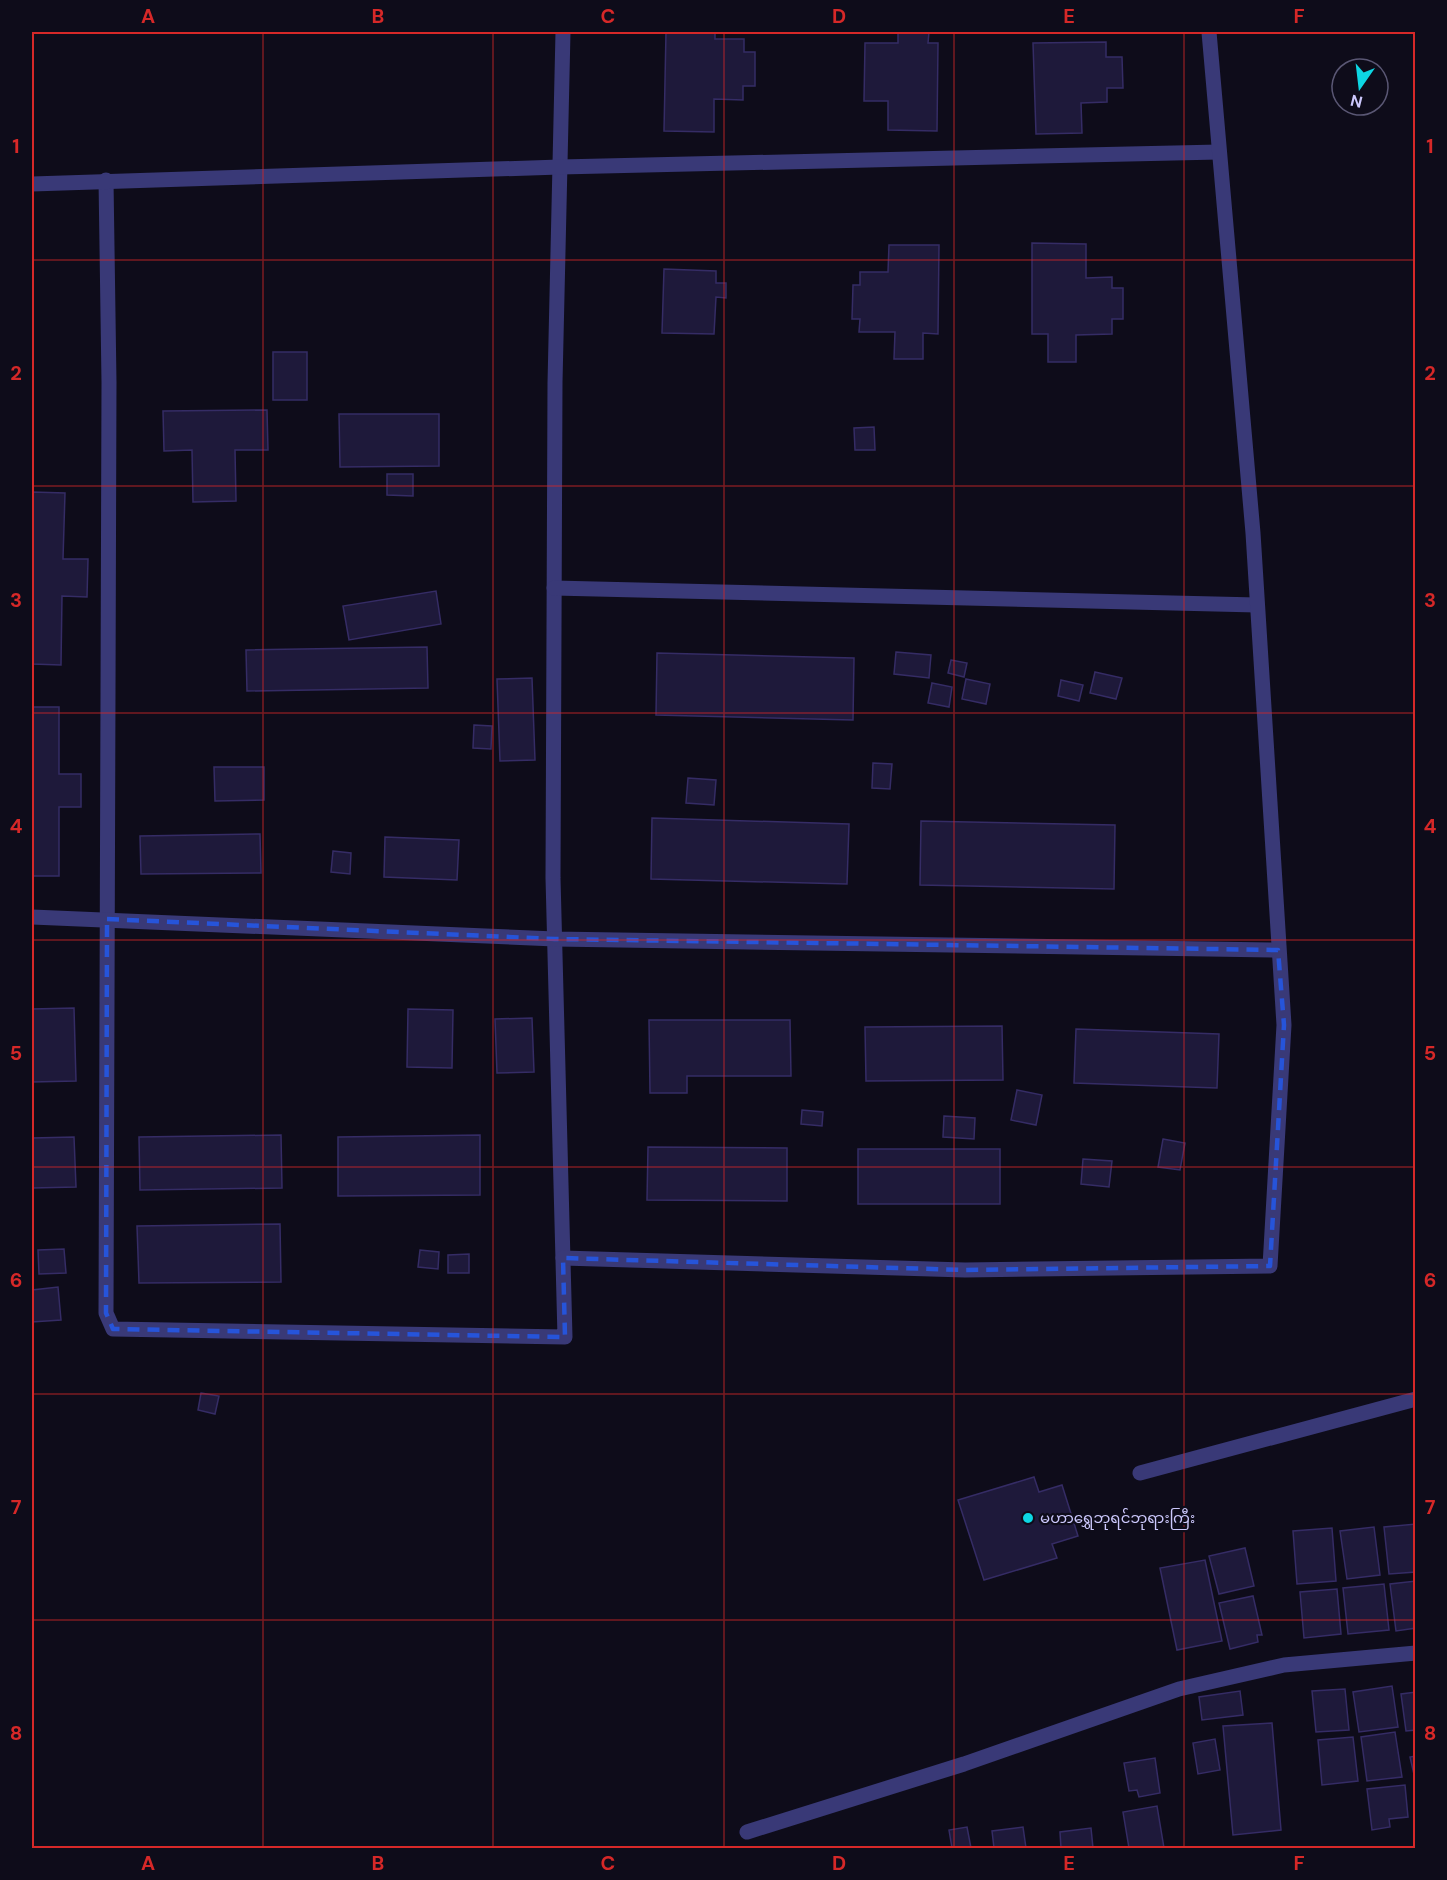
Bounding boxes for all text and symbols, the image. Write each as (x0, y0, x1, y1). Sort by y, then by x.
text: A (141, 3, 155, 29)
text: B (372, 3, 384, 29)
text: C (601, 3, 615, 29)
text: D (832, 3, 846, 29)
text: E (1063, 3, 1075, 29)
text: F (1293, 3, 1305, 29)
north arrow (1330, 57, 1390, 117)
text: N (1348, 89, 1365, 113)
text: 1 (12, 133, 20, 159)
text: 1 (1426, 133, 1434, 159)
text: 2 (10, 360, 22, 386)
text: 2 (1424, 360, 1436, 386)
text: 3 (10, 587, 22, 613)
text: 3 (1424, 587, 1436, 613)
text: 4 (10, 813, 23, 839)
text: 4 (1424, 813, 1437, 839)
text: 5 (10, 1040, 22, 1066)
text: 5 (1424, 1040, 1436, 1066)
text: 6 (10, 1267, 22, 1293)
text: 6 (1424, 1267, 1436, 1293)
text: 7 (11, 1494, 22, 1520)
text: 7 (1425, 1494, 1436, 1520)
place label: မဟာရွှေဘုရင်ဘုရားကြီး (1040, 1508, 1195, 1530)
marker: မဟာရွှေဘုရင်ဘုရားကြီး (1021, 1511, 1035, 1525)
text: 8 (10, 1720, 22, 1746)
text: 8 (1424, 1720, 1436, 1746)
text: A (141, 1850, 155, 1876)
text: B (372, 1850, 384, 1876)
text: C (601, 1850, 615, 1876)
text: D (832, 1850, 846, 1876)
text: E (1063, 1850, 1075, 1876)
text: F (1293, 1850, 1305, 1876)

